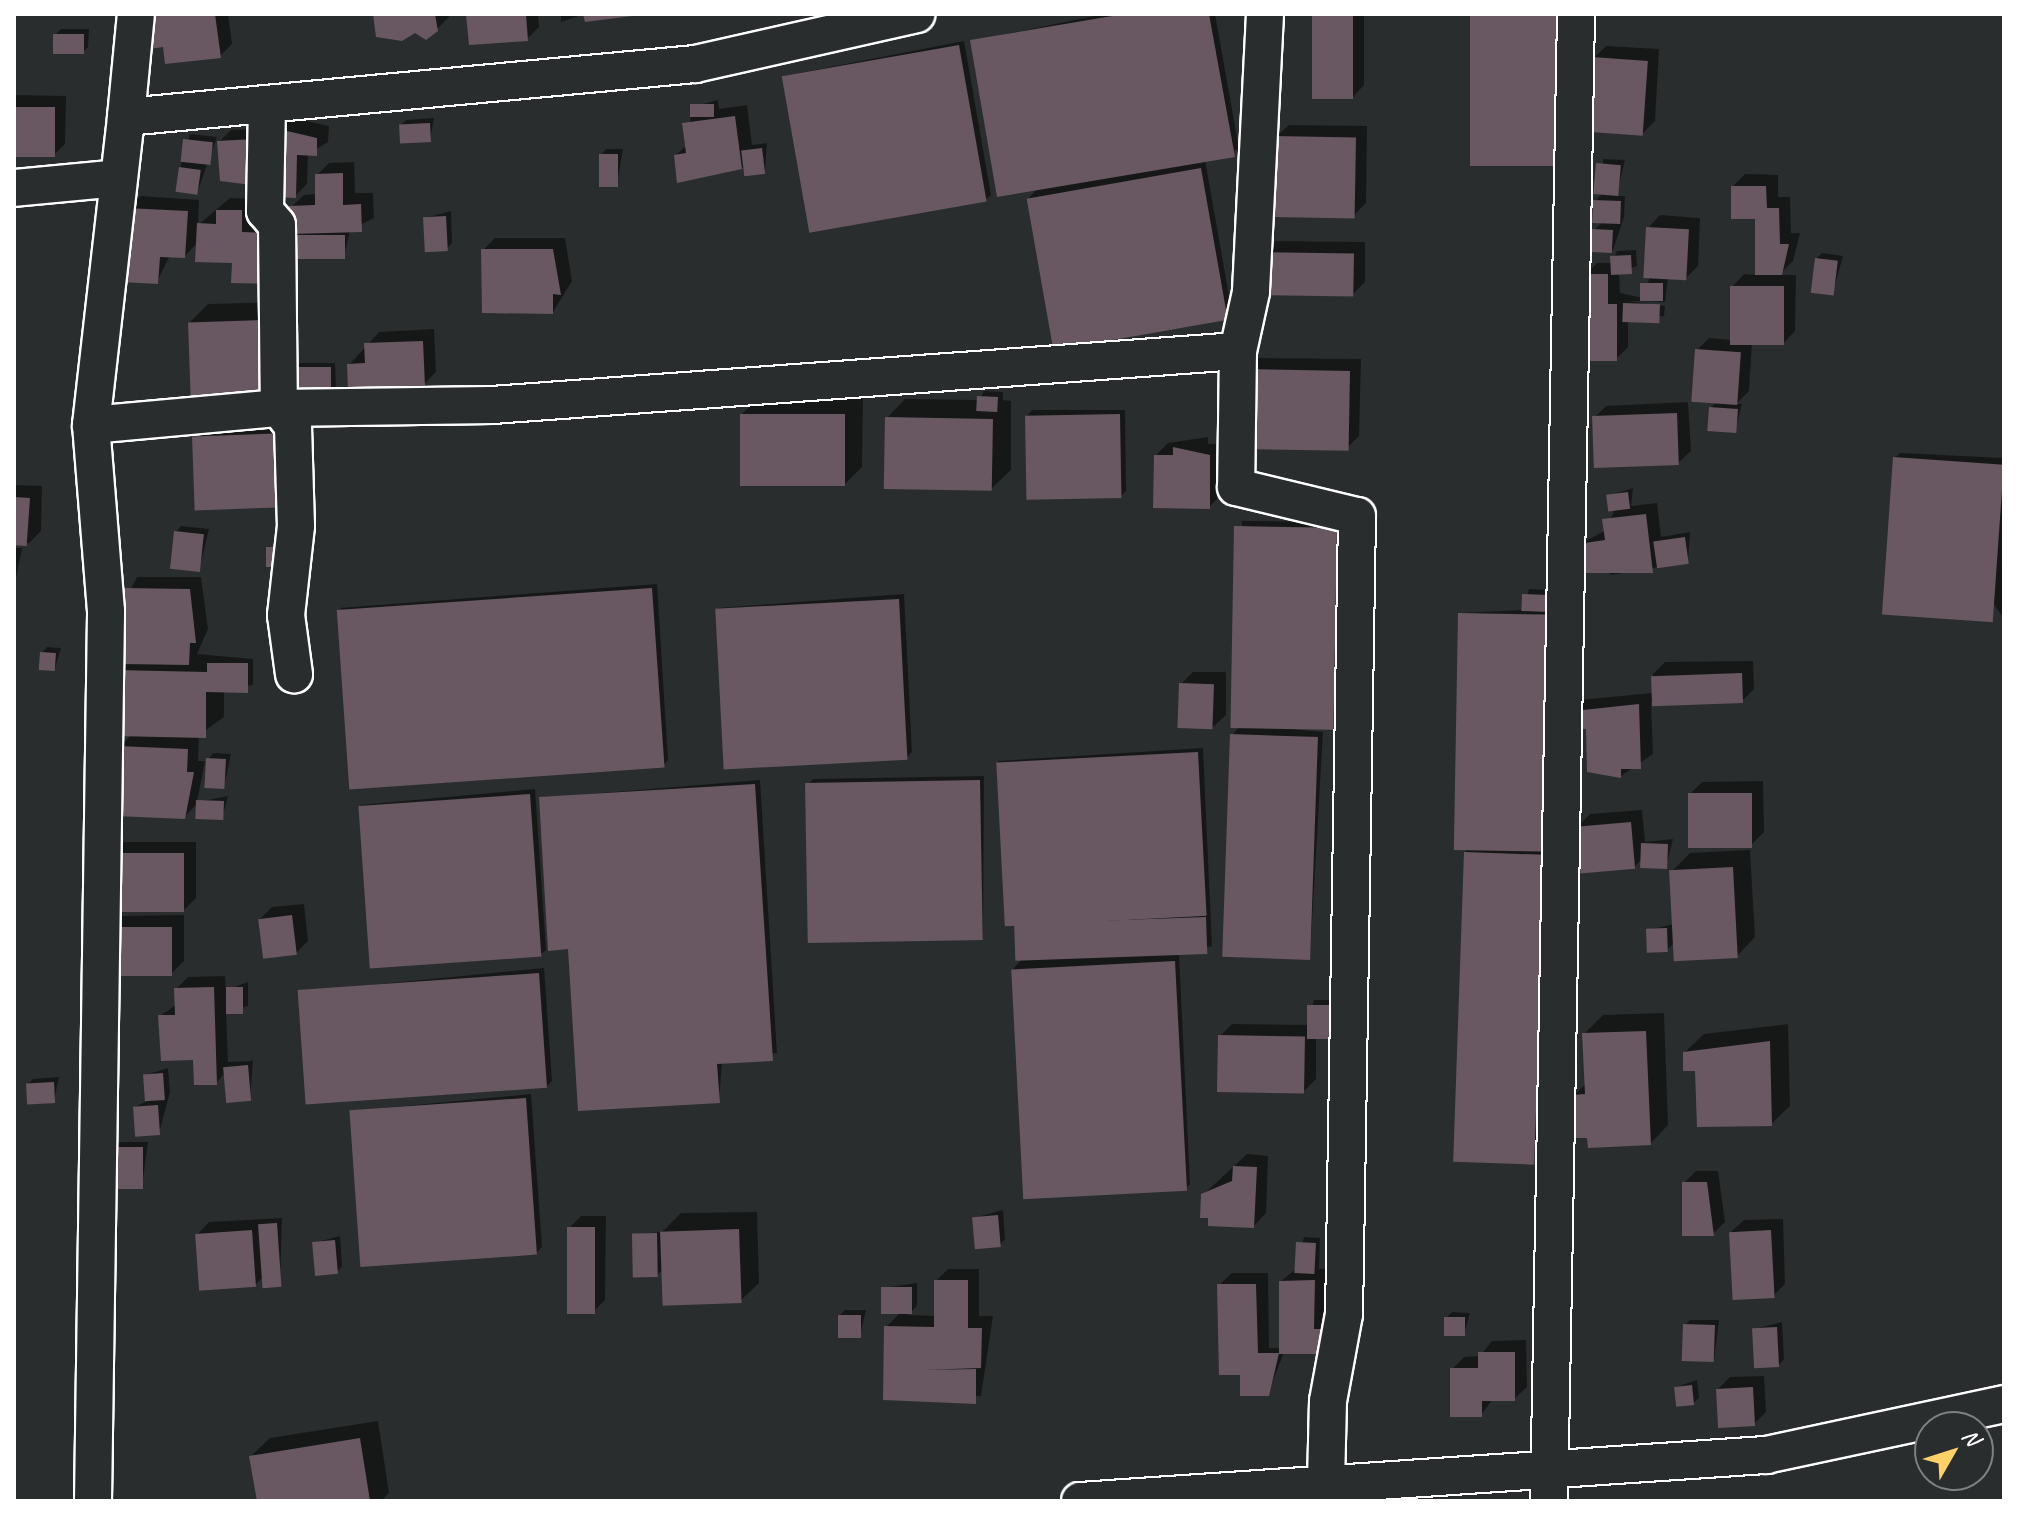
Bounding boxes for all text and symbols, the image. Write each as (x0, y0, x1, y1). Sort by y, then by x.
north arrow (1914, 1411, 1994, 1491)
text: N (1956, 1423, 1986, 1451)

